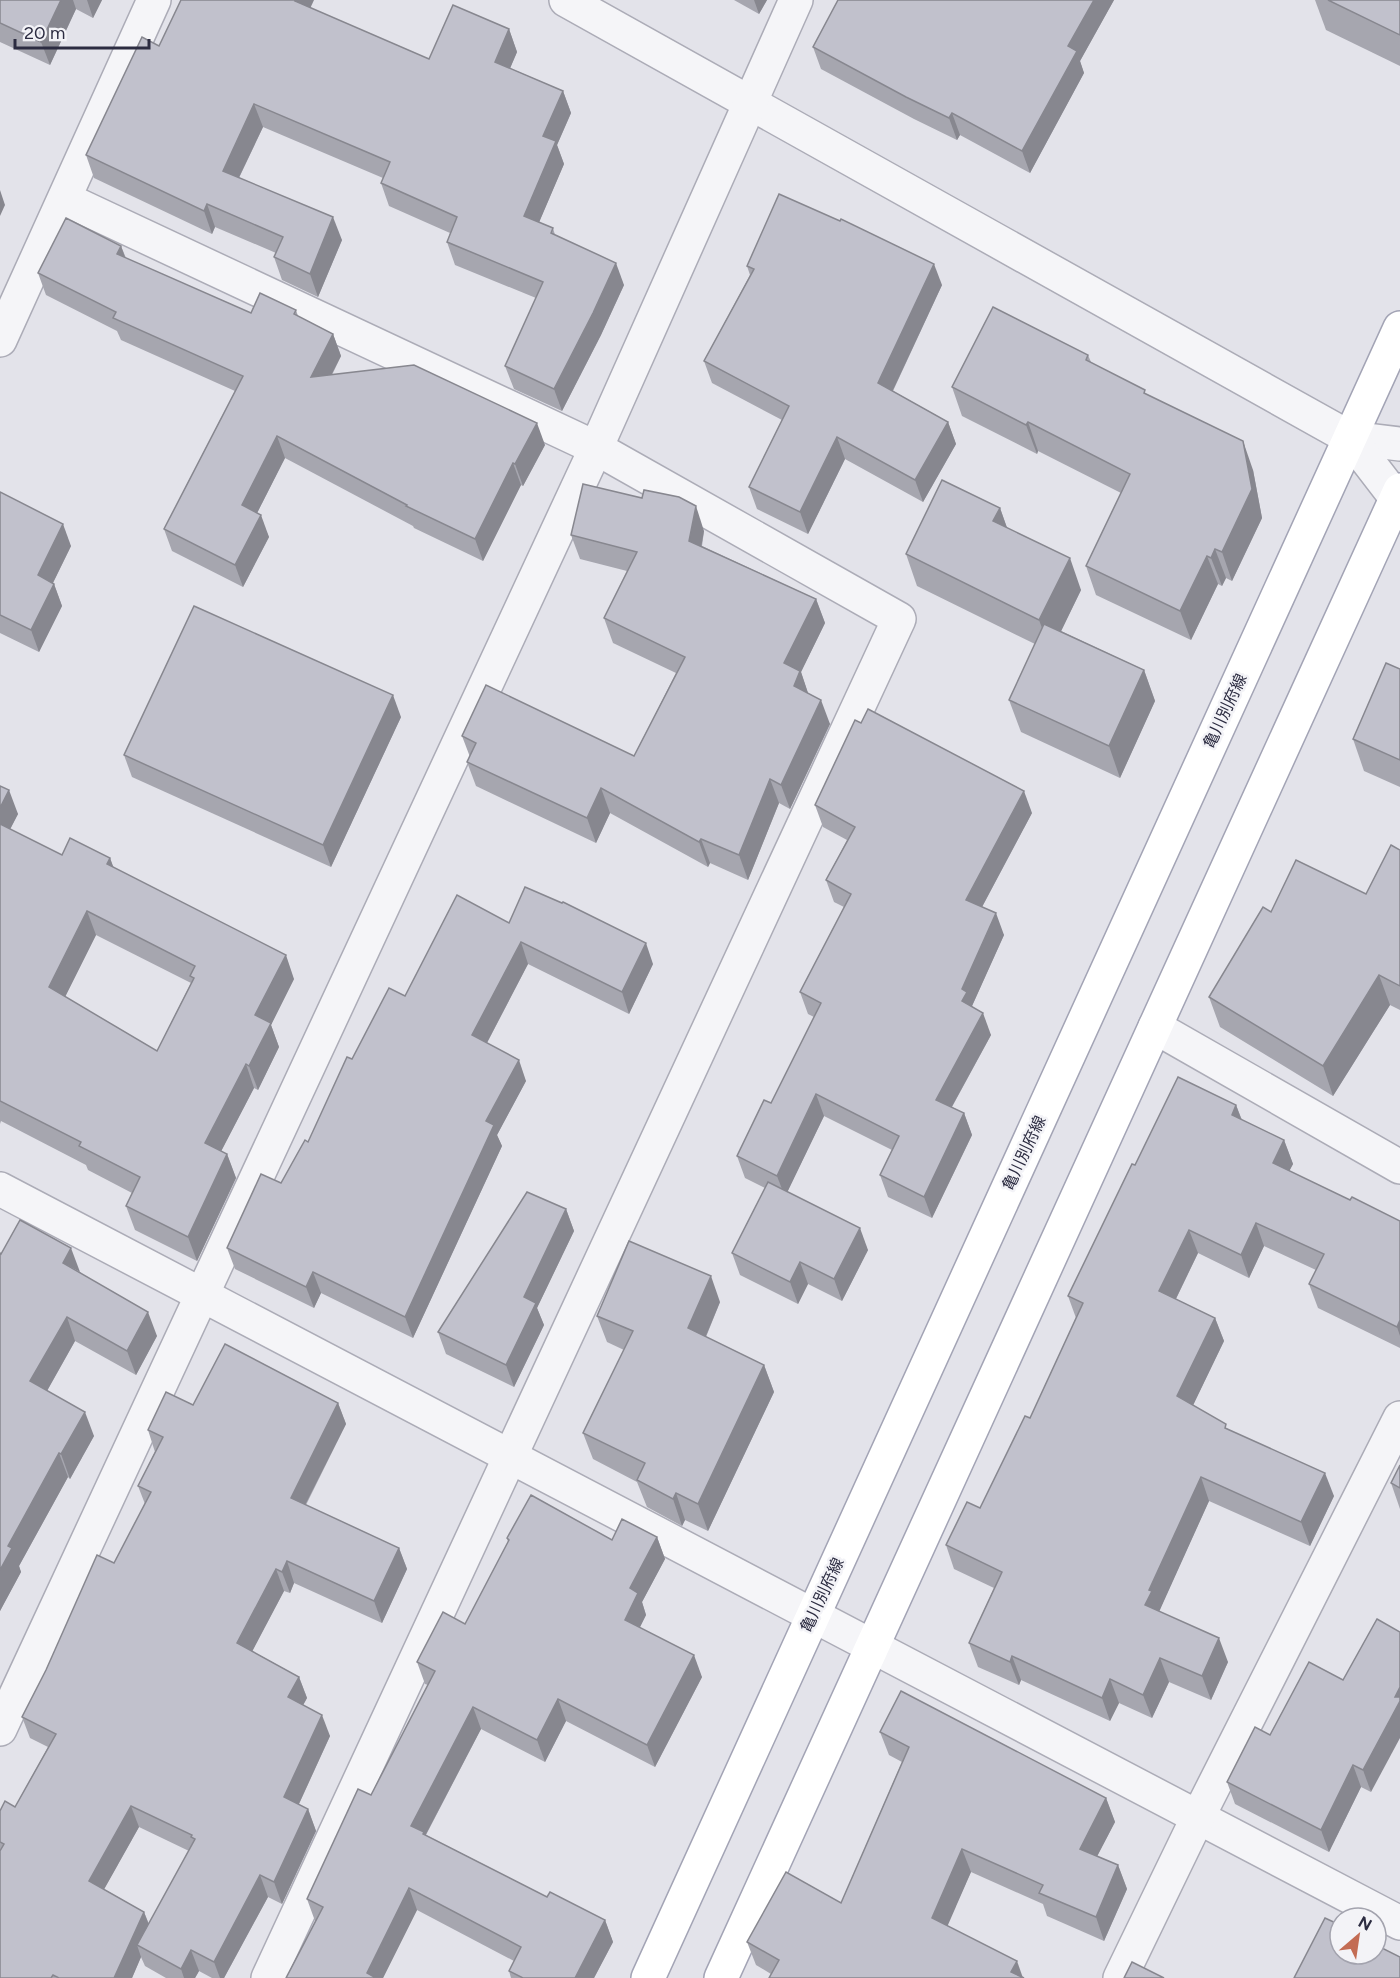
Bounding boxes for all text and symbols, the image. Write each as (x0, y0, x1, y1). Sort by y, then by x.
scale bar (15, 12, 148, 50)
text: 20 m (24, 22, 65, 44)
street label: 亀川別府線 (1199, 671, 1251, 751)
street label: 亀川別府線 (998, 1113, 1050, 1193)
street label: 亀川別府線 (796, 1555, 848, 1635)
north arrow (1328, 1906, 1388, 1966)
text: N (1355, 1912, 1375, 1935)

